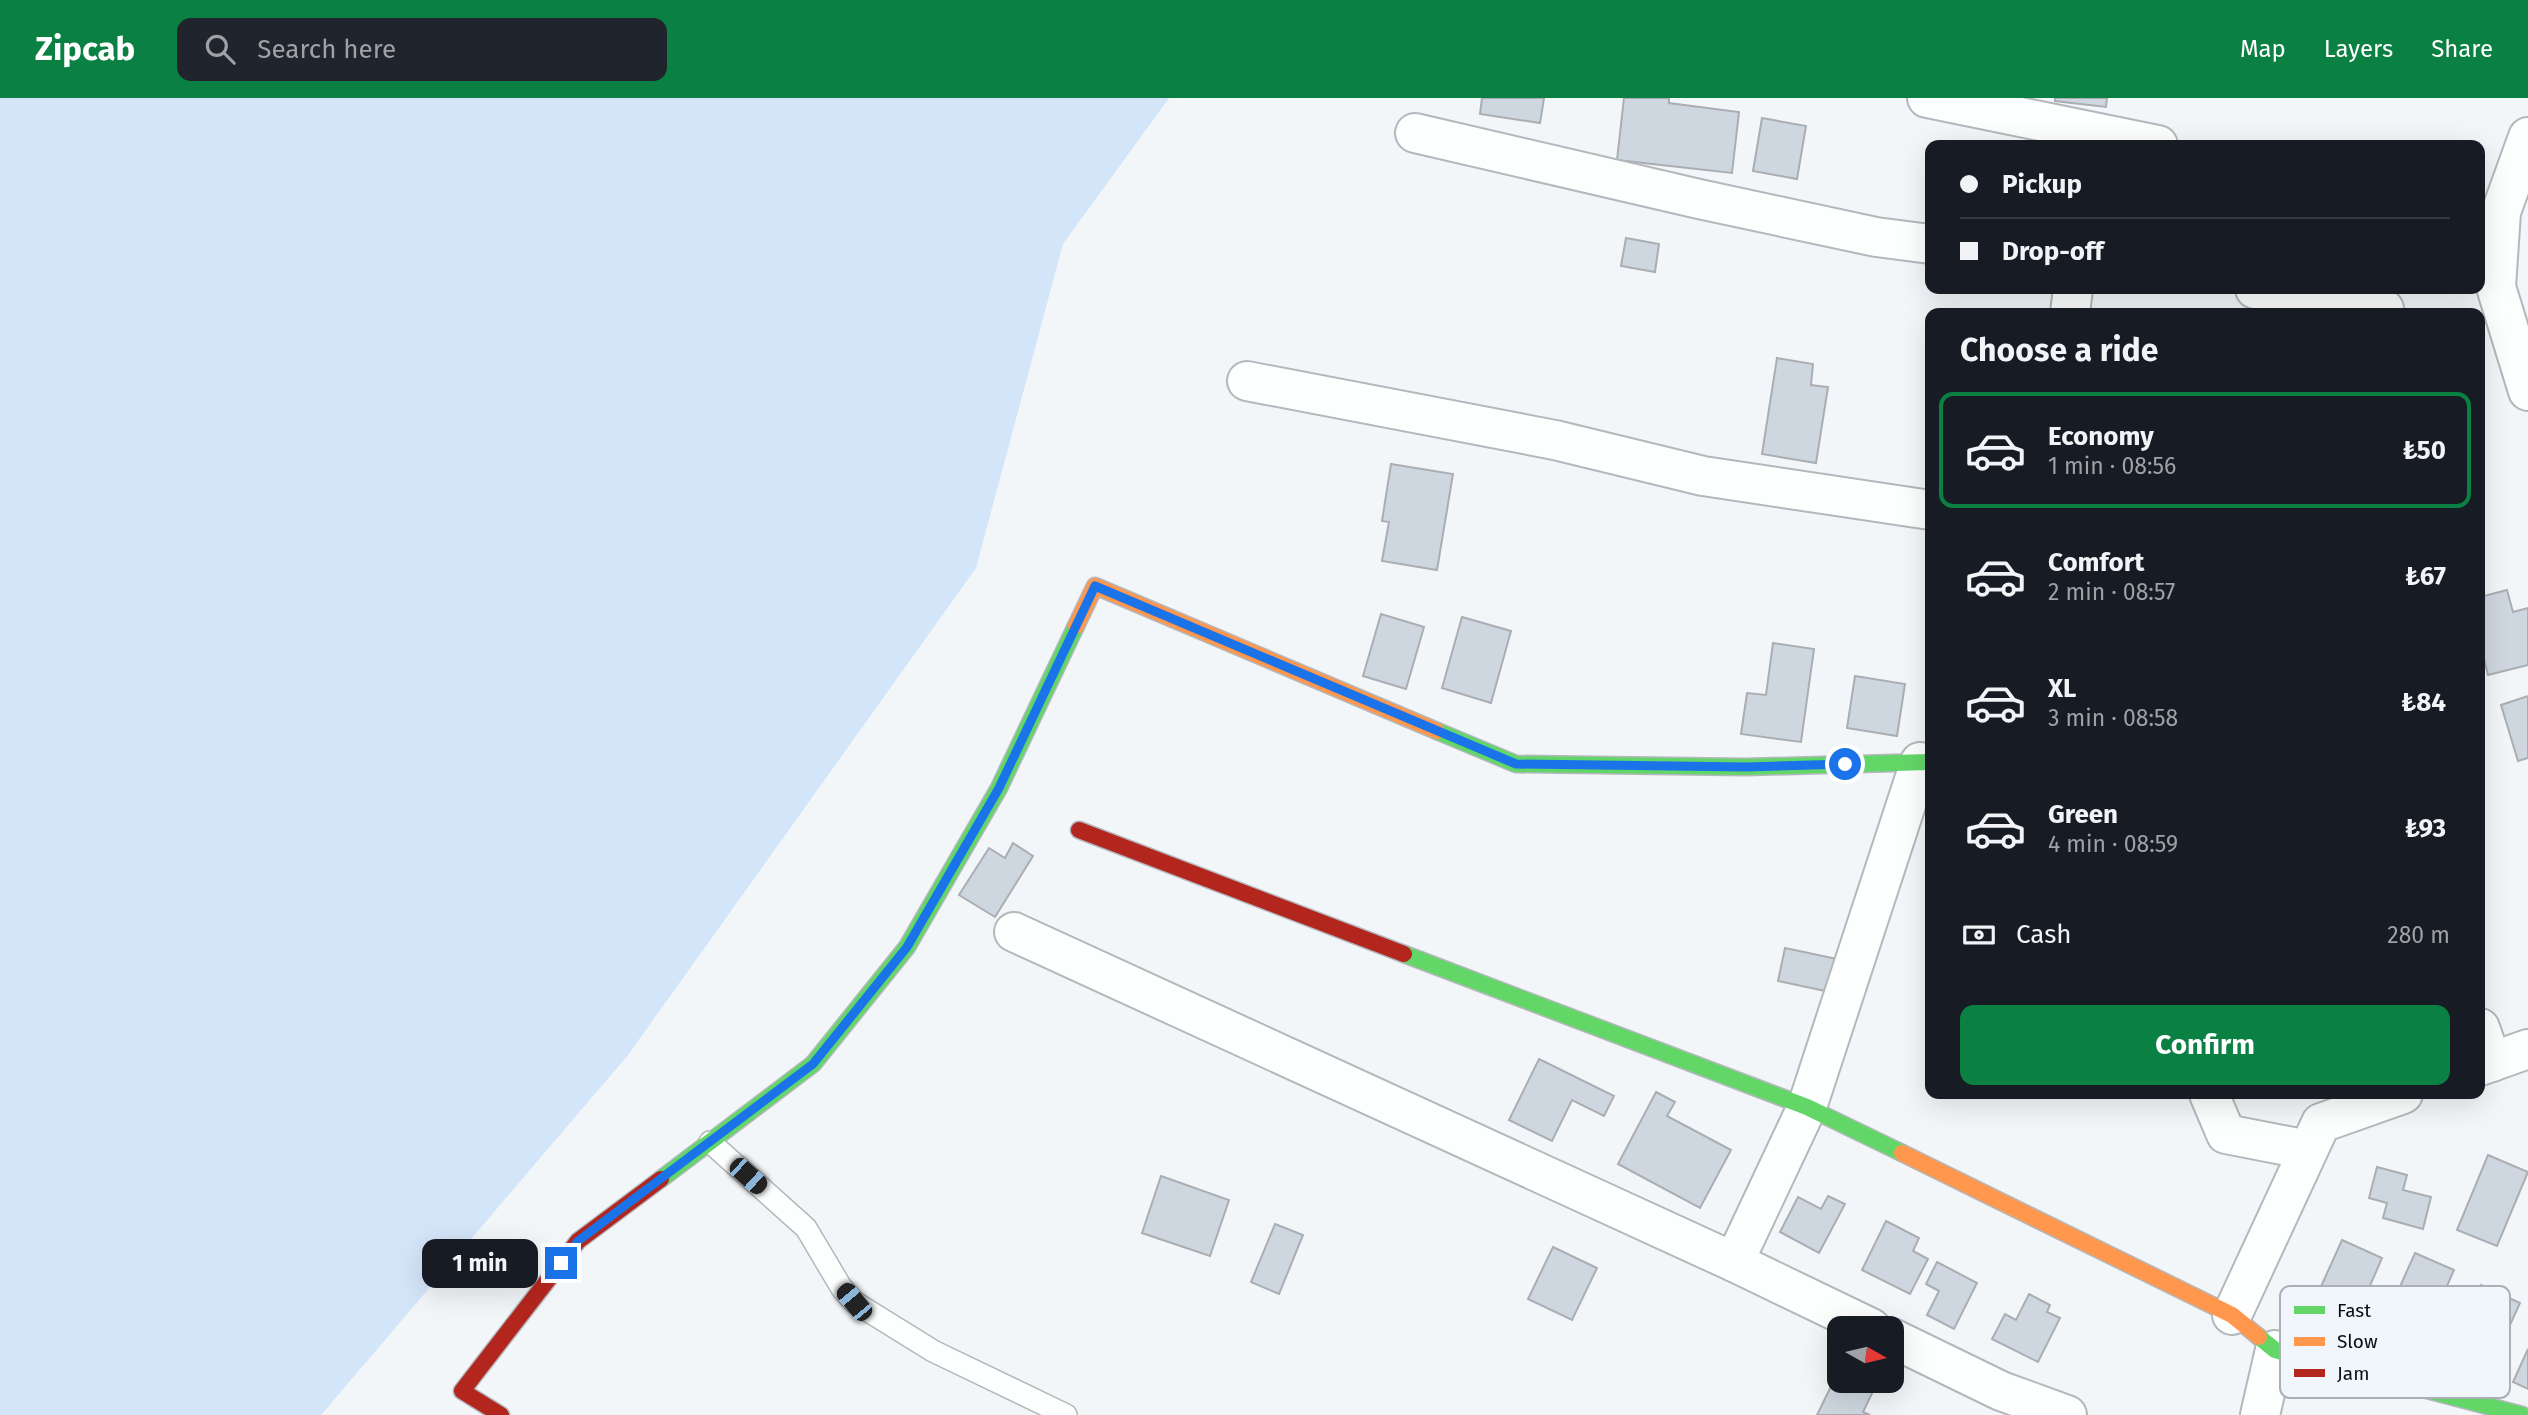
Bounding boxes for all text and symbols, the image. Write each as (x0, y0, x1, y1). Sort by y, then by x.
search box (177, 18, 667, 81)
text: Zipcab (35, 29, 135, 69)
icon: search (201, 30, 239, 68)
text: Search here (257, 34, 396, 65)
text: Map (2240, 35, 2286, 63)
text: Layers (2324, 35, 2393, 63)
text: Share (2431, 35, 2493, 63)
text: Pickup (2002, 169, 2082, 200)
text: Drop-off (2002, 236, 2104, 267)
text: Choose a ride (1960, 331, 2158, 369)
icon: car (1964, 419, 2027, 482)
text: Economy (2048, 421, 2154, 452)
text: ₺50 (2402, 435, 2446, 466)
text: 1 min · 08:56 (2048, 452, 2176, 480)
icon: car (1964, 545, 2027, 608)
text: Comfort (2048, 547, 2144, 578)
text: ₺67 (2405, 561, 2446, 592)
text: 2 min · 08:57 (2048, 578, 2175, 606)
icon: car (1964, 671, 2027, 734)
text: XL (2048, 673, 2076, 704)
text: ₺84 (2401, 687, 2446, 718)
text: 3 min · 08:58 (2048, 704, 2178, 732)
route start (1829, 748, 1861, 780)
icon: car (1964, 797, 2027, 860)
text: Green (2048, 799, 2118, 830)
text: ₺93 (2405, 813, 2446, 844)
text: 4 min · 08:59 (2048, 830, 2178, 858)
icon: cash (1960, 916, 1998, 954)
text: Cash (2016, 919, 2072, 950)
text: 280 m (2387, 921, 2450, 949)
button: Confirm (1960, 1005, 2450, 1085)
car (726, 1154, 771, 1198)
callout: 1 min (421, 1238, 536, 1288)
route end (545, 1247, 577, 1279)
text: 1 min (452, 1249, 508, 1277)
car (833, 1279, 876, 1325)
legend (2280, 1286, 2510, 1398)
text: Fast (2337, 1299, 2371, 1322)
north arrow (1827, 1316, 1904, 1393)
map controls (1827, 1316, 1904, 1393)
text: Slow (2337, 1330, 2378, 1353)
text: Jam (2337, 1362, 2369, 1385)

